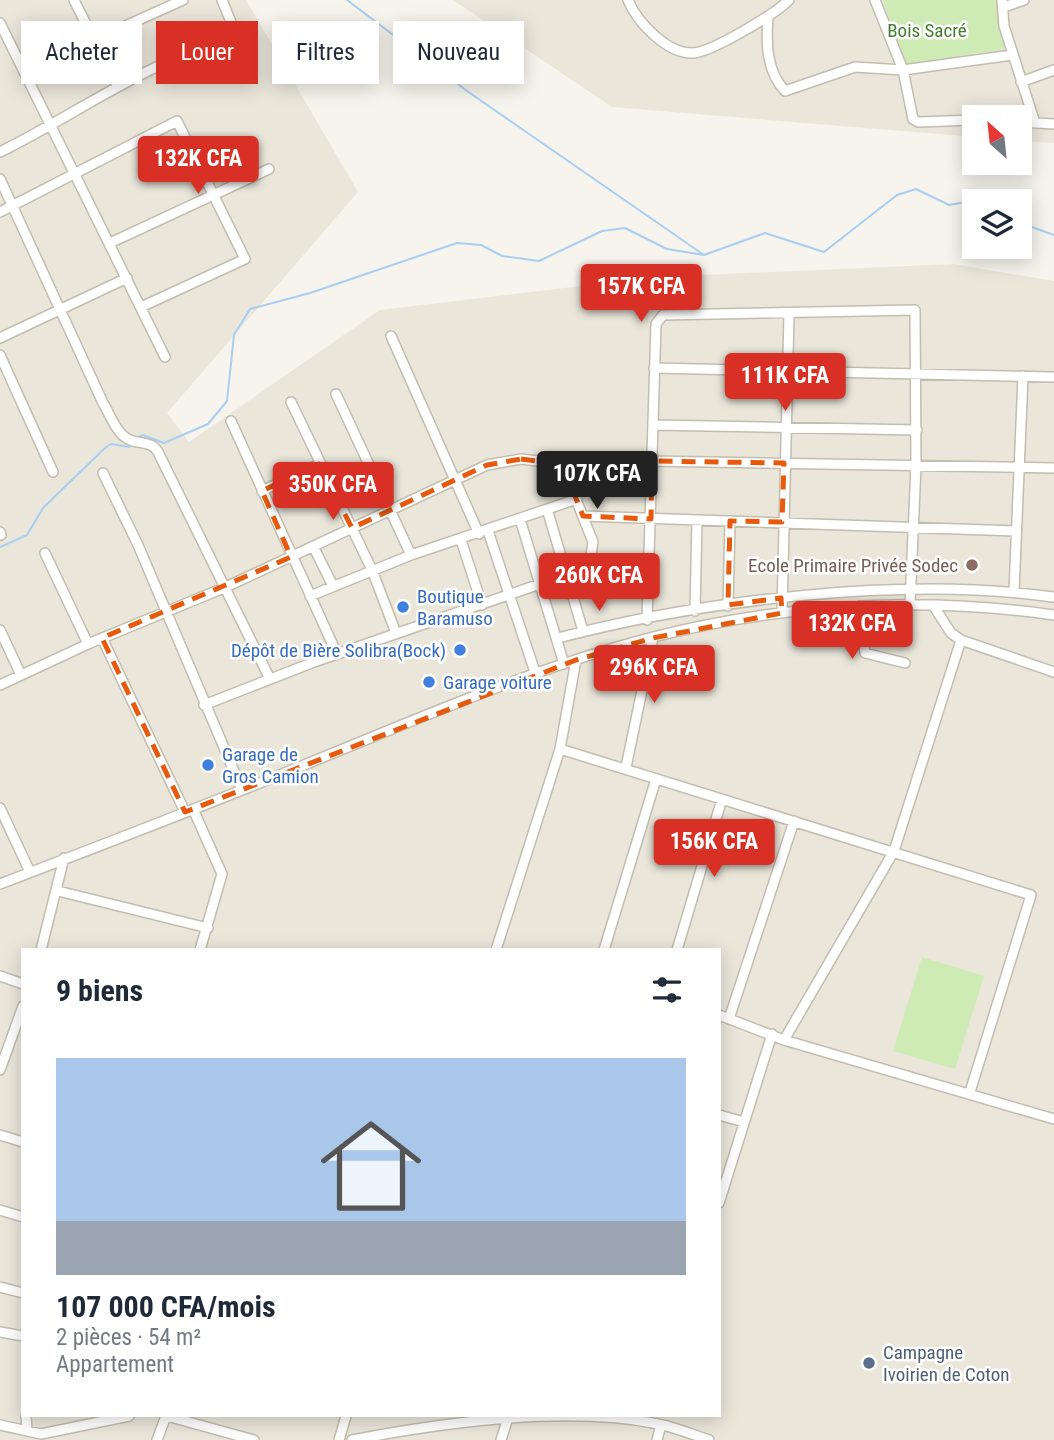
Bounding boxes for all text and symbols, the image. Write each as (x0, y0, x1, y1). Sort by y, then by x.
park label: Bois Sacré (887, 19, 967, 42)
chip: Acheter (21, 21, 142, 84)
chip: Louer (156, 21, 258, 84)
chip: Filtres (272, 21, 379, 84)
chip: Nouveau (393, 21, 524, 84)
north arrow (962, 105, 1032, 175)
map controls (962, 105, 1032, 259)
pin: 132K CFA (126, 136, 270, 196)
text: 132K CFA (154, 145, 242, 172)
button: layers (962, 189, 1032, 259)
pin: 157K CFA (569, 264, 713, 324)
text: 157K CFA (597, 273, 685, 300)
pin: 111K CFA (713, 354, 857, 413)
text: 111K CFA (741, 362, 829, 389)
pin: 107K CFA (525, 452, 669, 511)
text: 107K CFA (553, 460, 641, 487)
pin: 350K CFA (261, 462, 405, 522)
text: 350K CFA (289, 471, 377, 498)
pin: 260K CFA (527, 554, 671, 613)
place label: Ecole Primaire Privée Sodec (748, 554, 958, 577)
marker: Ecole Primaire Privée Sodec (964, 557, 980, 573)
text: 260K CFA (555, 562, 643, 589)
place label: Boutique Baramuso (417, 585, 493, 630)
marker: Boutique Baramuso (395, 599, 411, 615)
pin: 132K CFA (780, 602, 924, 661)
text: 132K CFA (808, 610, 896, 637)
place label: Dépôt de Bière Solibra(Bock) (231, 639, 446, 662)
marker: Dépôt de Bière Solibra(Bock) (452, 642, 468, 658)
pin: 296K CFA (582, 646, 726, 705)
text: 296K CFA (610, 654, 698, 681)
place label: Garage voiture (443, 671, 552, 694)
marker: Garage voiture (421, 674, 437, 690)
place label: Garage de Gros Camion (222, 743, 319, 788)
marker: Garage de Gros Camion (200, 757, 216, 773)
pin: 156K CFA (642, 820, 786, 879)
text: 156K CFA (670, 828, 758, 855)
icon: filters (648, 971, 686, 1009)
text: 9 biens (56, 973, 143, 1008)
icon: home (308, 1103, 434, 1229)
text: 107 000 CFA/mois (56, 1289, 276, 1324)
text: 2 pièces · 54 m² (56, 1324, 201, 1351)
place label: Campagne Ivoirien de Coton (883, 1341, 1009, 1386)
text: Appartement (56, 1351, 174, 1378)
marker: Campagne Ivoirien de Coton (861, 1355, 877, 1371)

